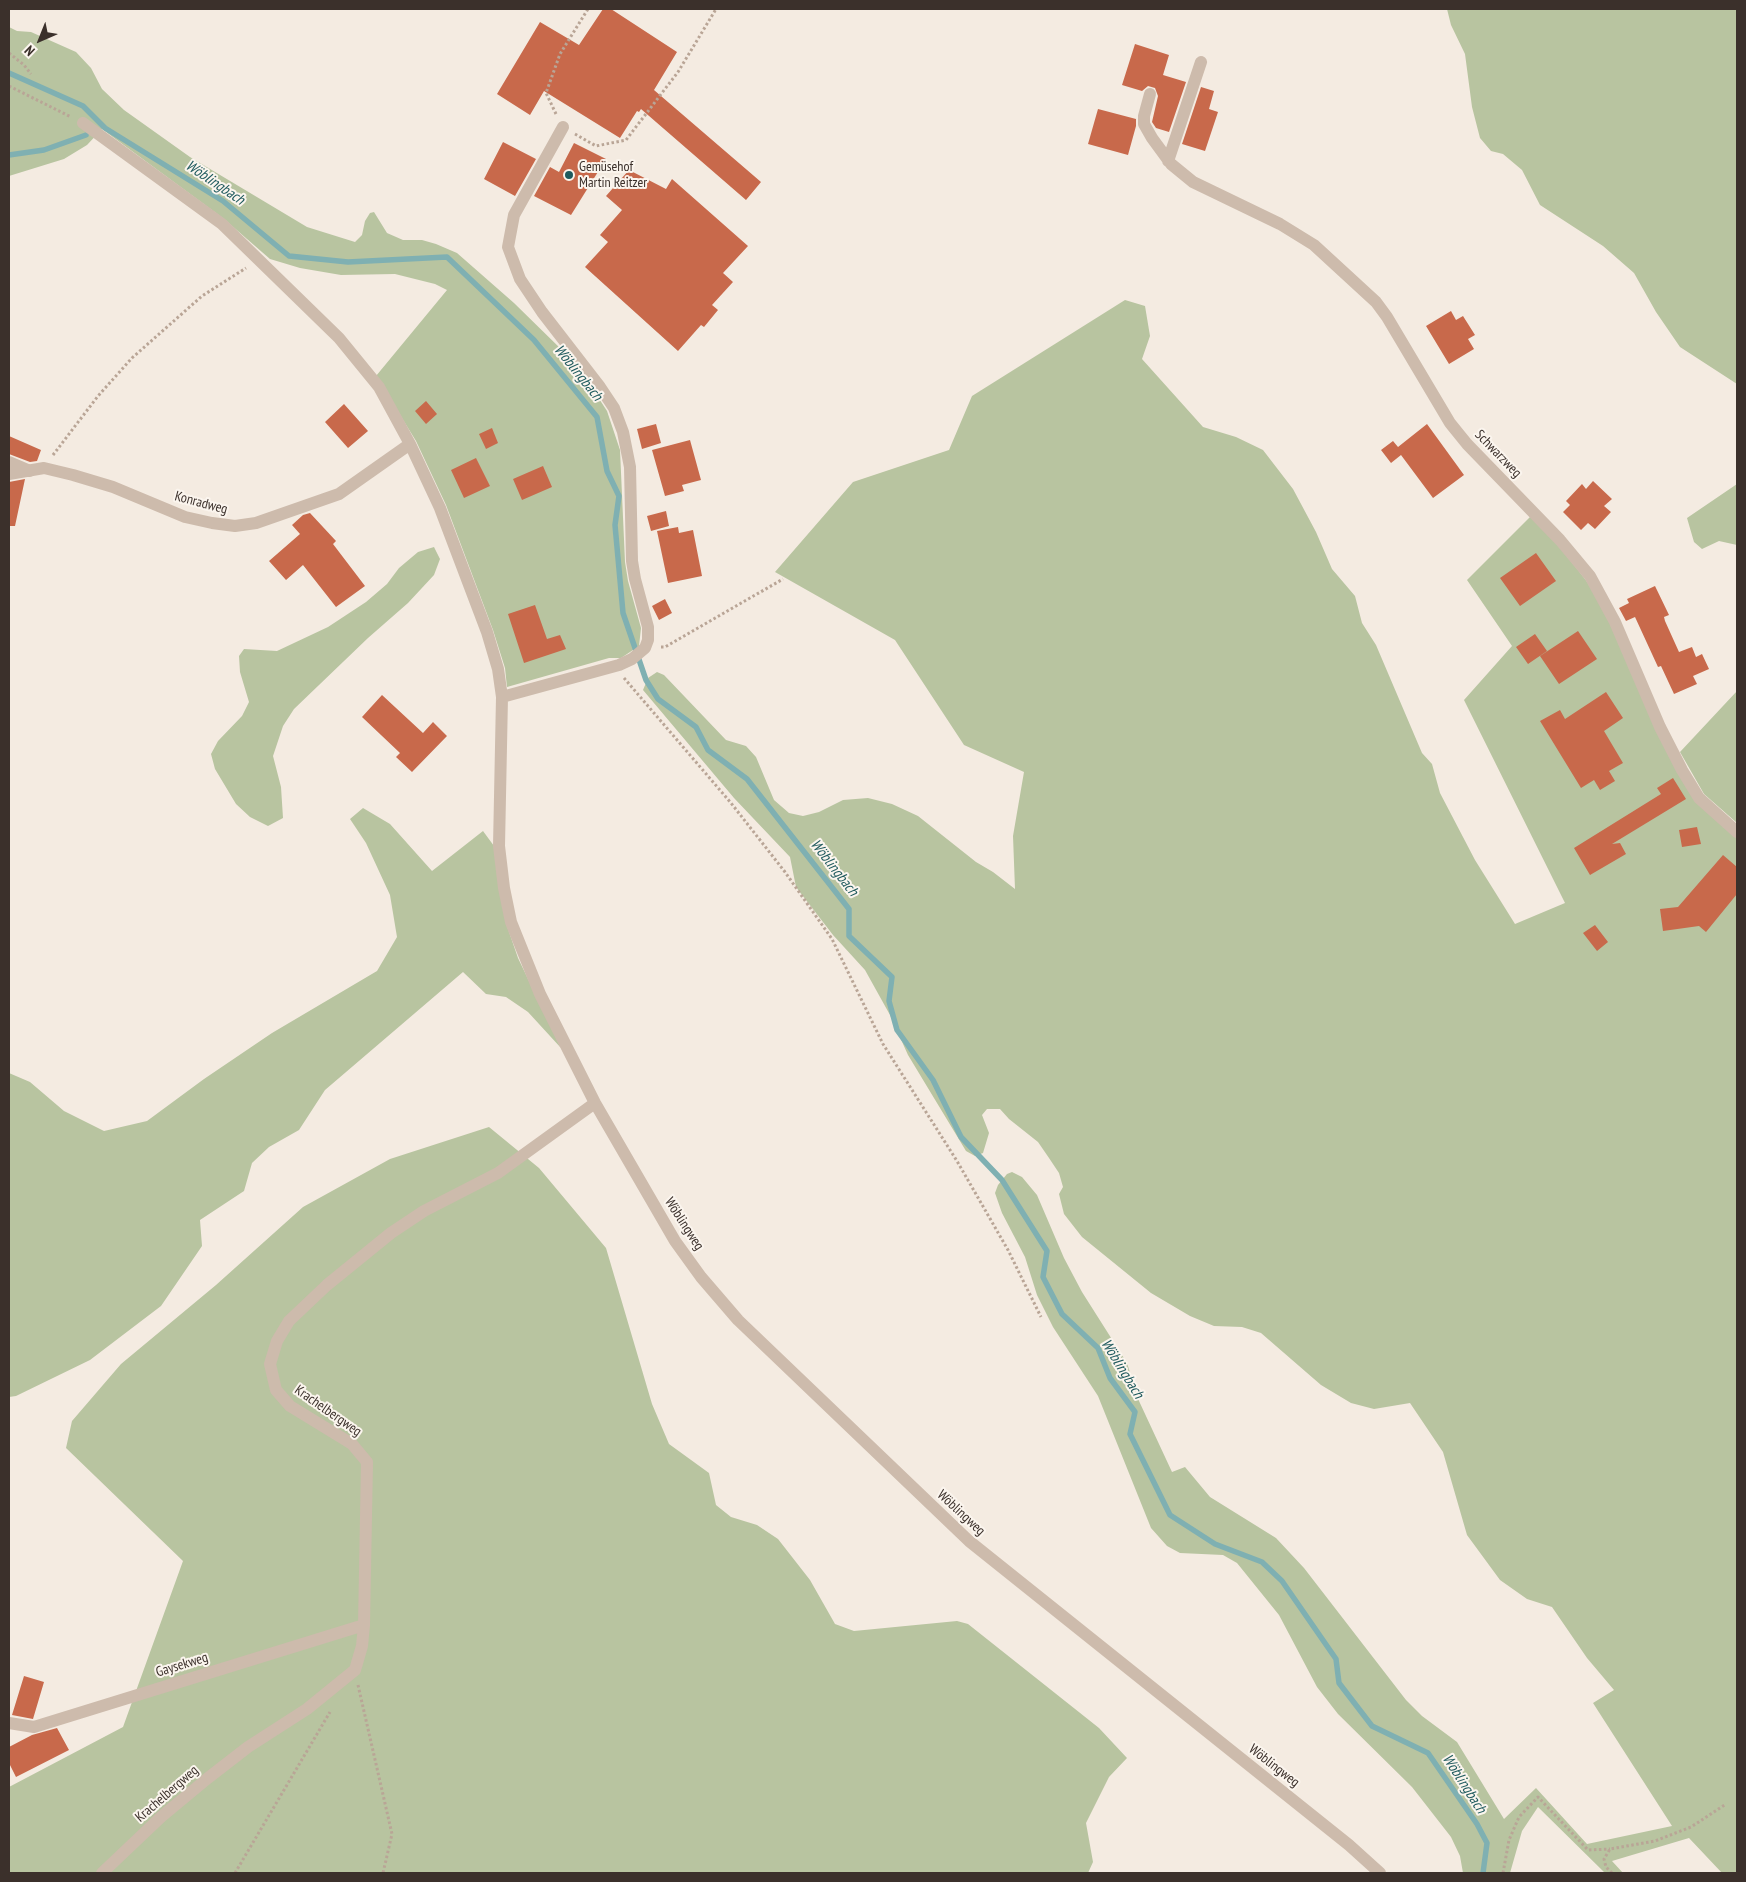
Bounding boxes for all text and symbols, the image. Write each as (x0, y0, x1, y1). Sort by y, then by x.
north arrow (15, 15, 65, 65)
text: N (21, 42, 39, 60)
water label: Wöblingbach (182, 157, 248, 209)
place label: Gemüsehof Martin Reitzer (579, 159, 647, 192)
marker: Gemüsehof Martin Reitzer (563, 169, 575, 181)
water label: Wöblingbach (550, 341, 606, 405)
street label: Schwarzweg (1471, 427, 1525, 481)
street label: Konradweg (173, 488, 229, 518)
water label: Wöblingbach (806, 836, 862, 900)
street label: Wöblingweg (661, 1194, 707, 1254)
water label: Wöblingbach (1097, 1336, 1147, 1402)
street label: Krachelbergweg (291, 1382, 365, 1440)
street label: Wöblingweg (934, 1487, 988, 1539)
street label: Gaysekweg (154, 1649, 210, 1681)
street label: Wöblingweg (1245, 1741, 1303, 1791)
water label: Wöblingbach (1438, 1751, 1490, 1817)
street label: Krachelbergweg (132, 1762, 202, 1826)

